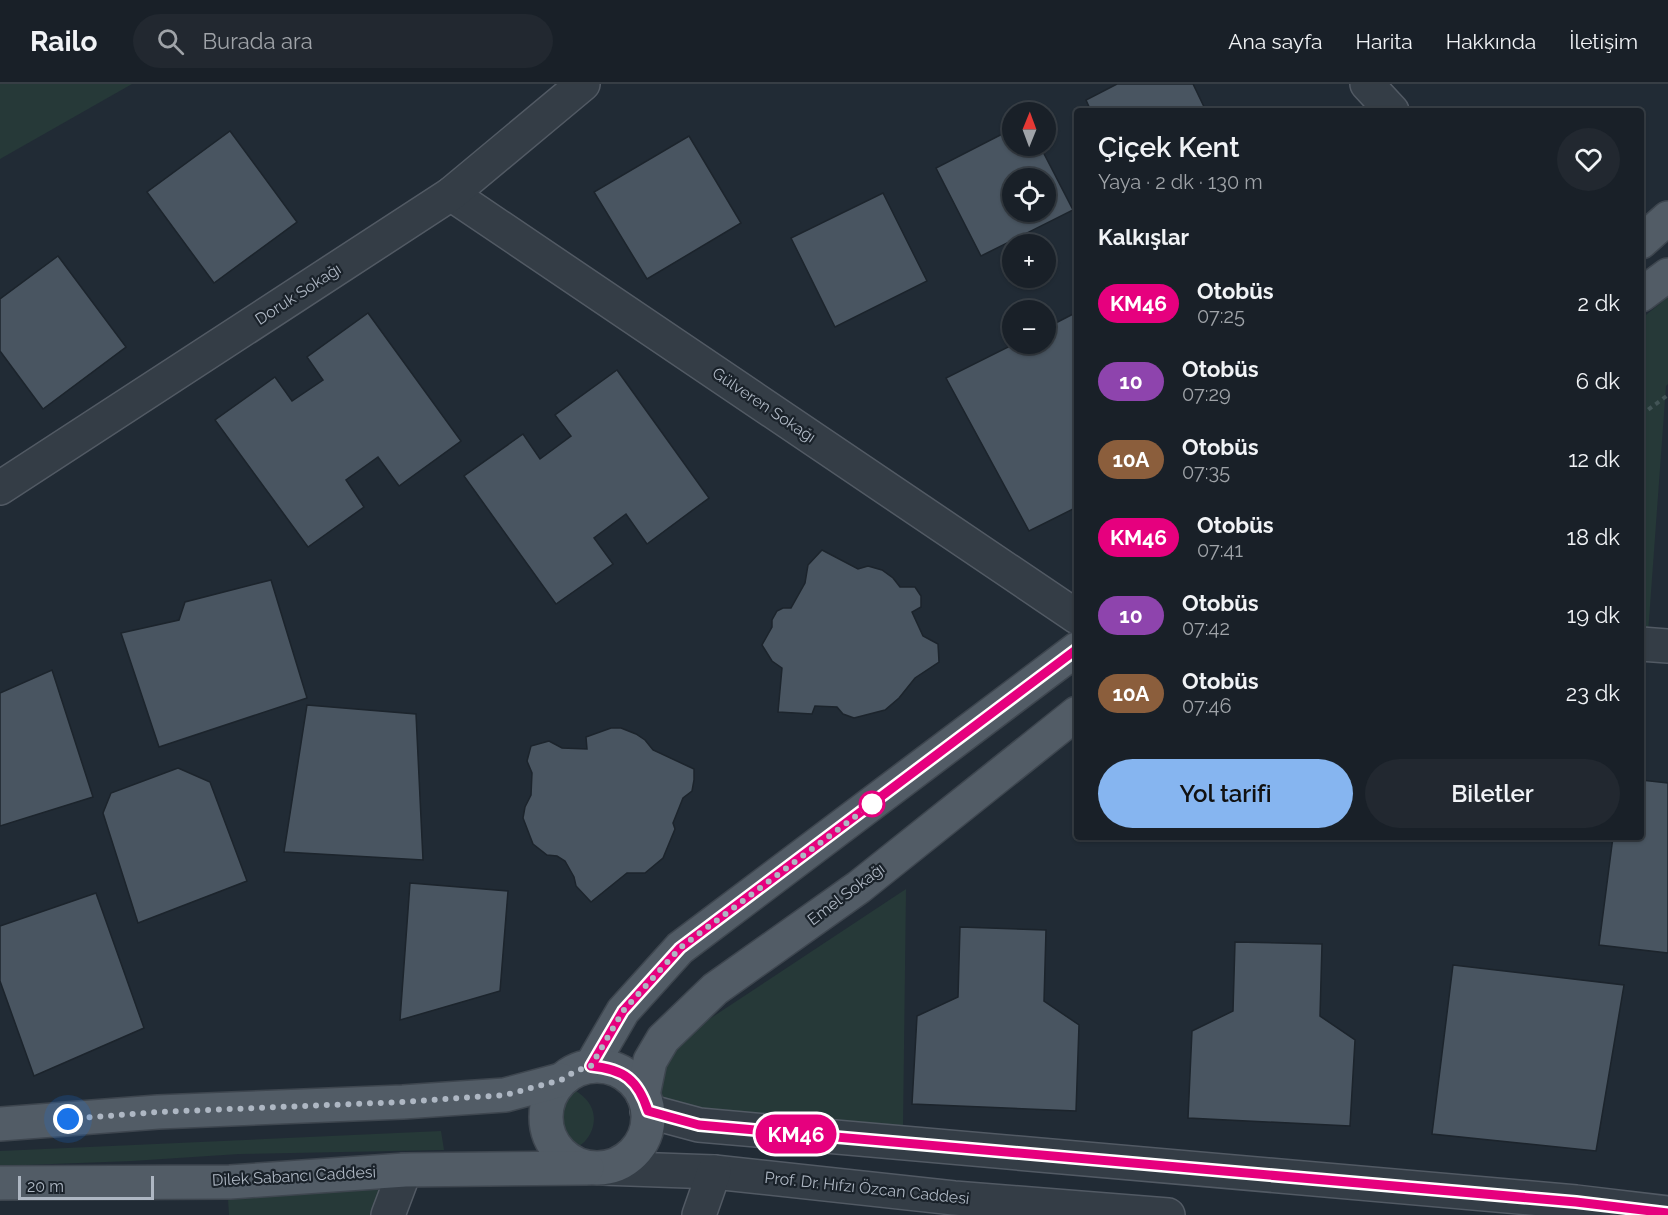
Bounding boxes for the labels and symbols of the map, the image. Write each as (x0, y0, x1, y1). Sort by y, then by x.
north arrow (1002, 102, 1056, 156)
street label: Doruk Sokağı (252, 259, 344, 329)
street label: Gülveren Sokağı (709, 363, 819, 447)
unlabelled marker (859, 791, 885, 817)
street label: Emel Sokağı (804, 859, 888, 929)
your location (53, 1104, 83, 1134)
line badge: KM46 (754, 1114, 838, 1154)
street label: Dilek Sabancı Caddesi (212, 1162, 376, 1190)
street label: Prof. Dr. Hıfzı Özcan Caddesi (764, 1167, 971, 1208)
scale bar (18, 1173, 154, 1200)

